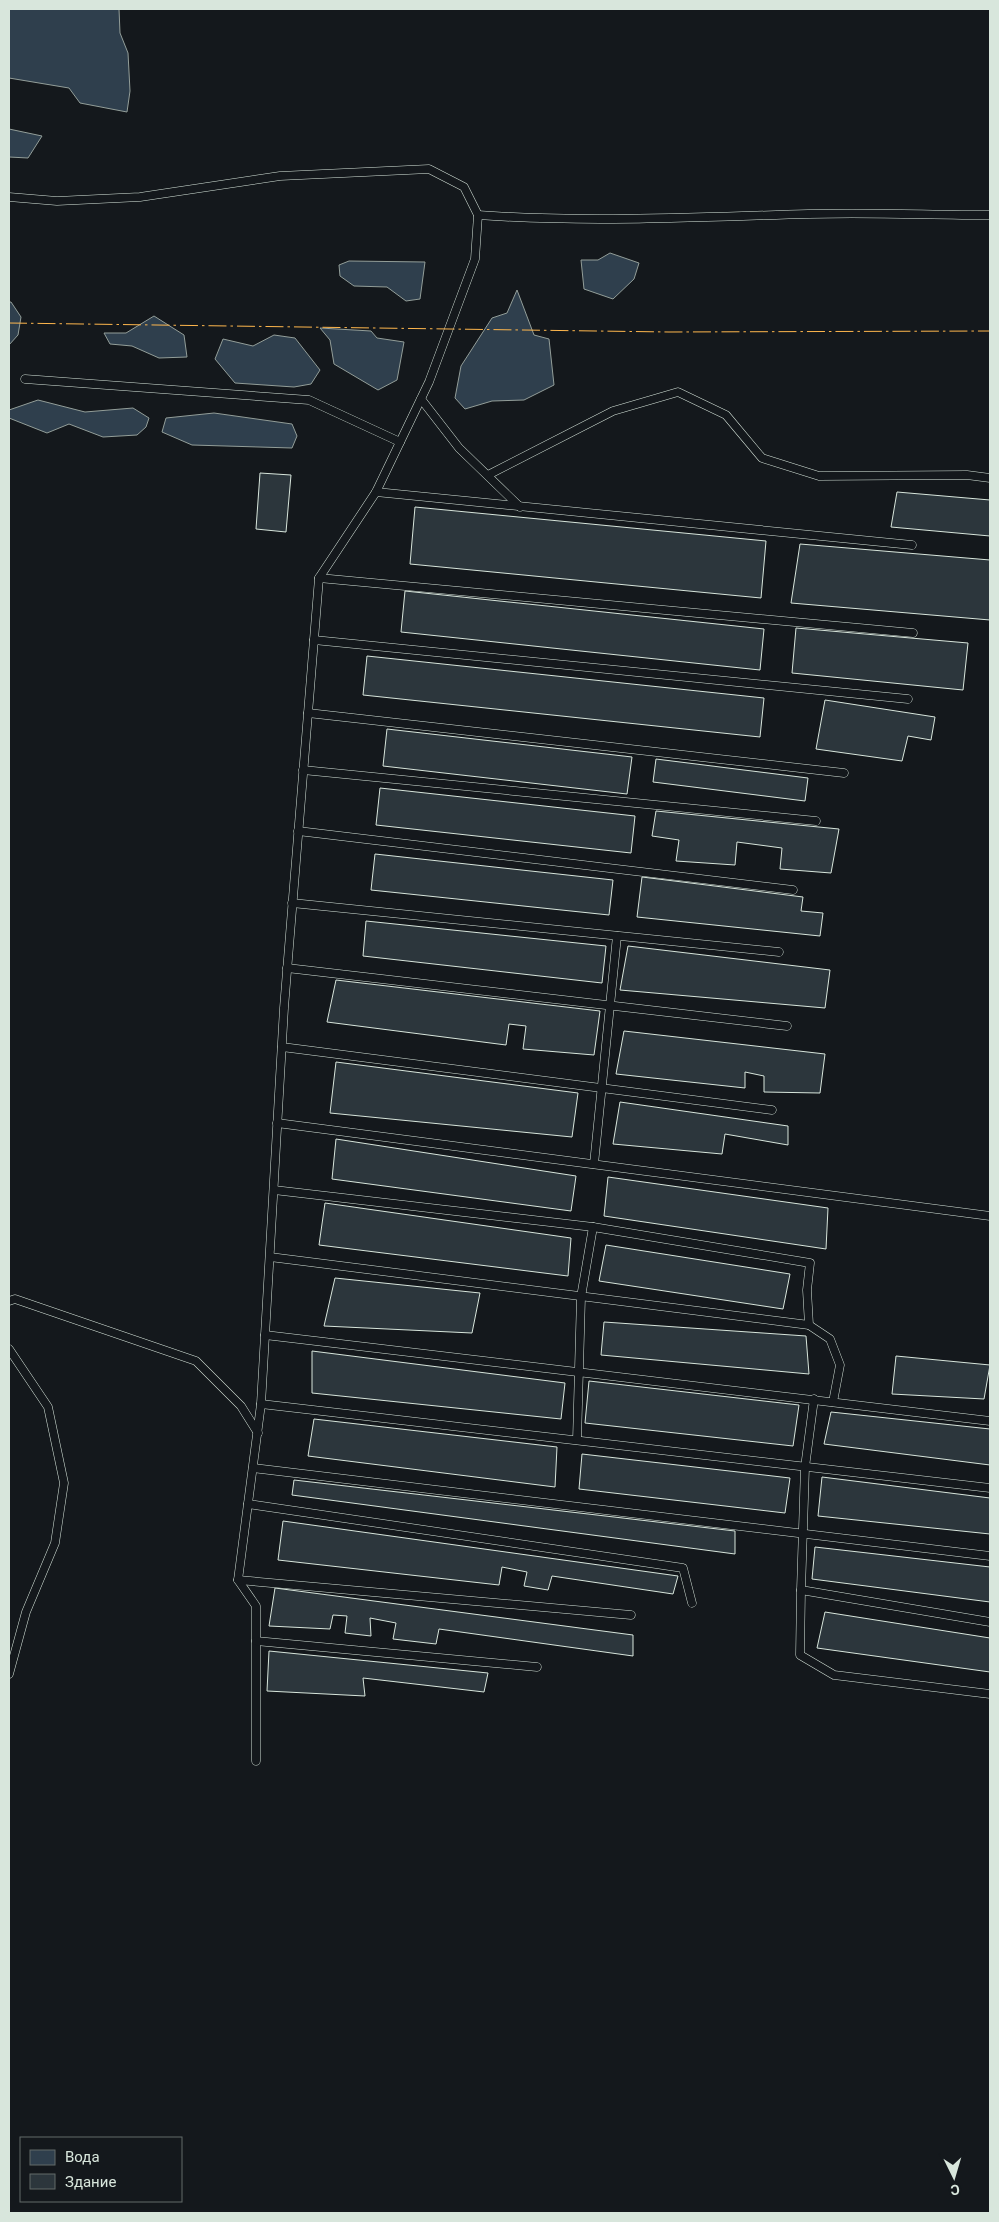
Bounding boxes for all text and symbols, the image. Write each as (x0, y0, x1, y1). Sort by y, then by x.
legend (20, 2137, 182, 2202)
text: Вода (65, 2148, 100, 2166)
north arrow (929, 2152, 979, 2202)
text: Здание (65, 2173, 116, 2191)
text: С (950, 2182, 960, 2198)

